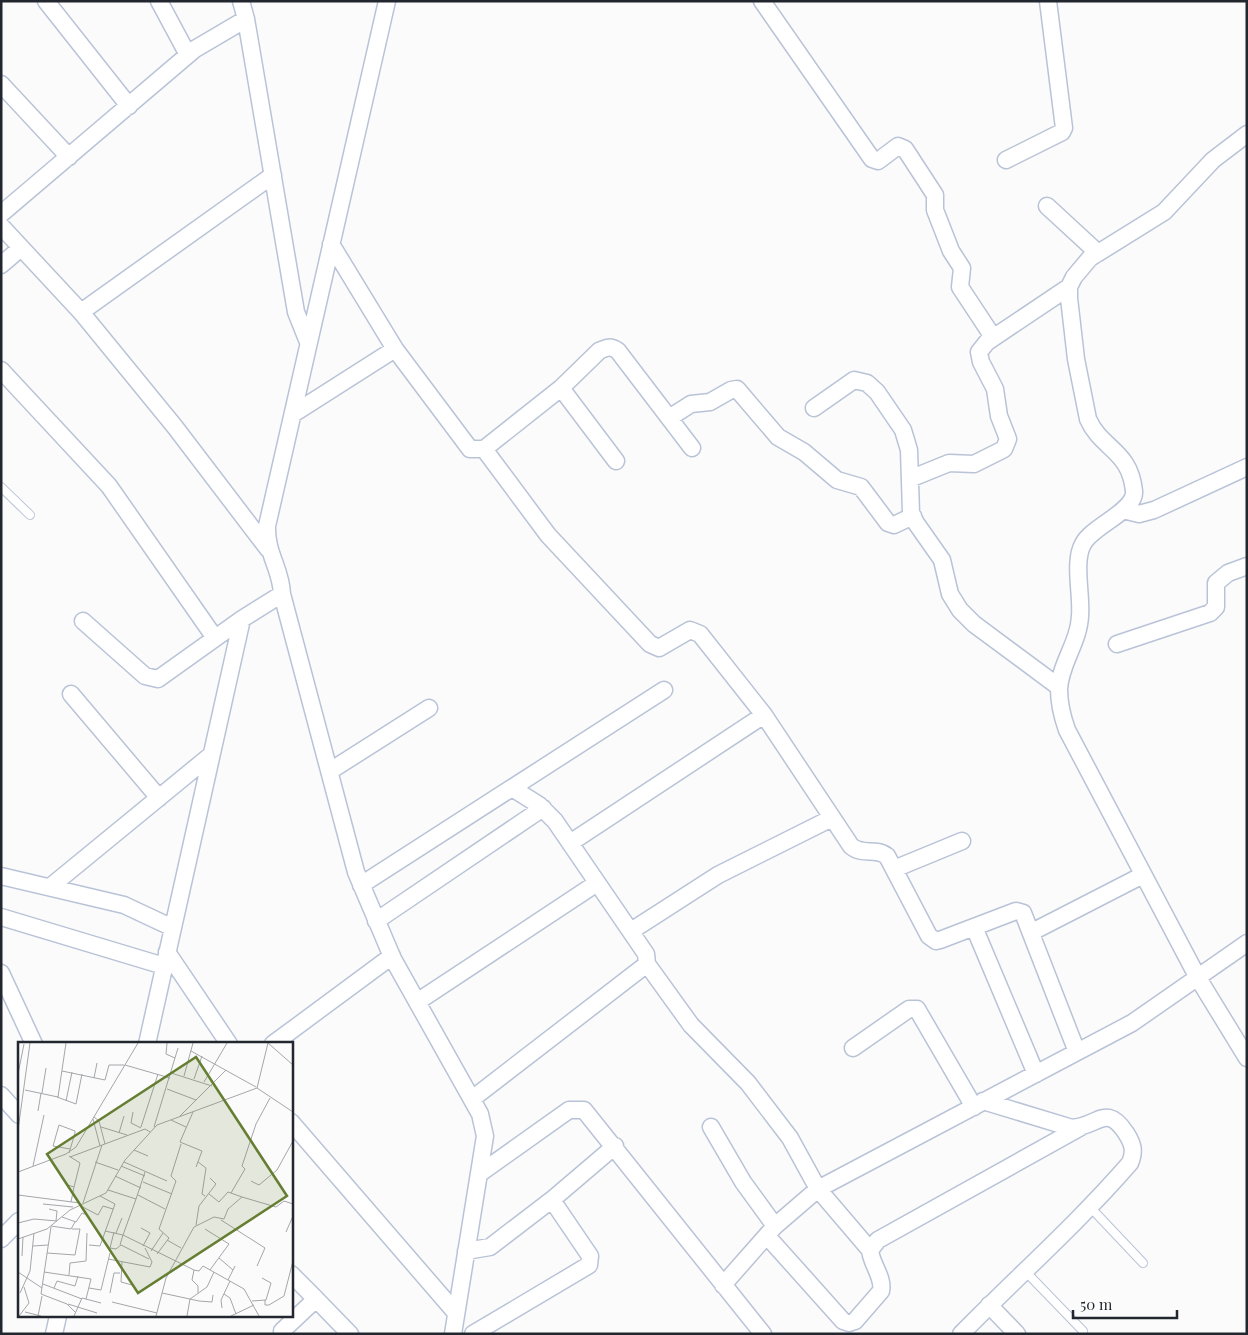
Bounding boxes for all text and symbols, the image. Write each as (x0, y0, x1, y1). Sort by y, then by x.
inset map (18, 1042, 292, 1318)
scale bar (1073, 1288, 1177, 1320)
text: 50 m (1080, 1294, 1113, 1314)

